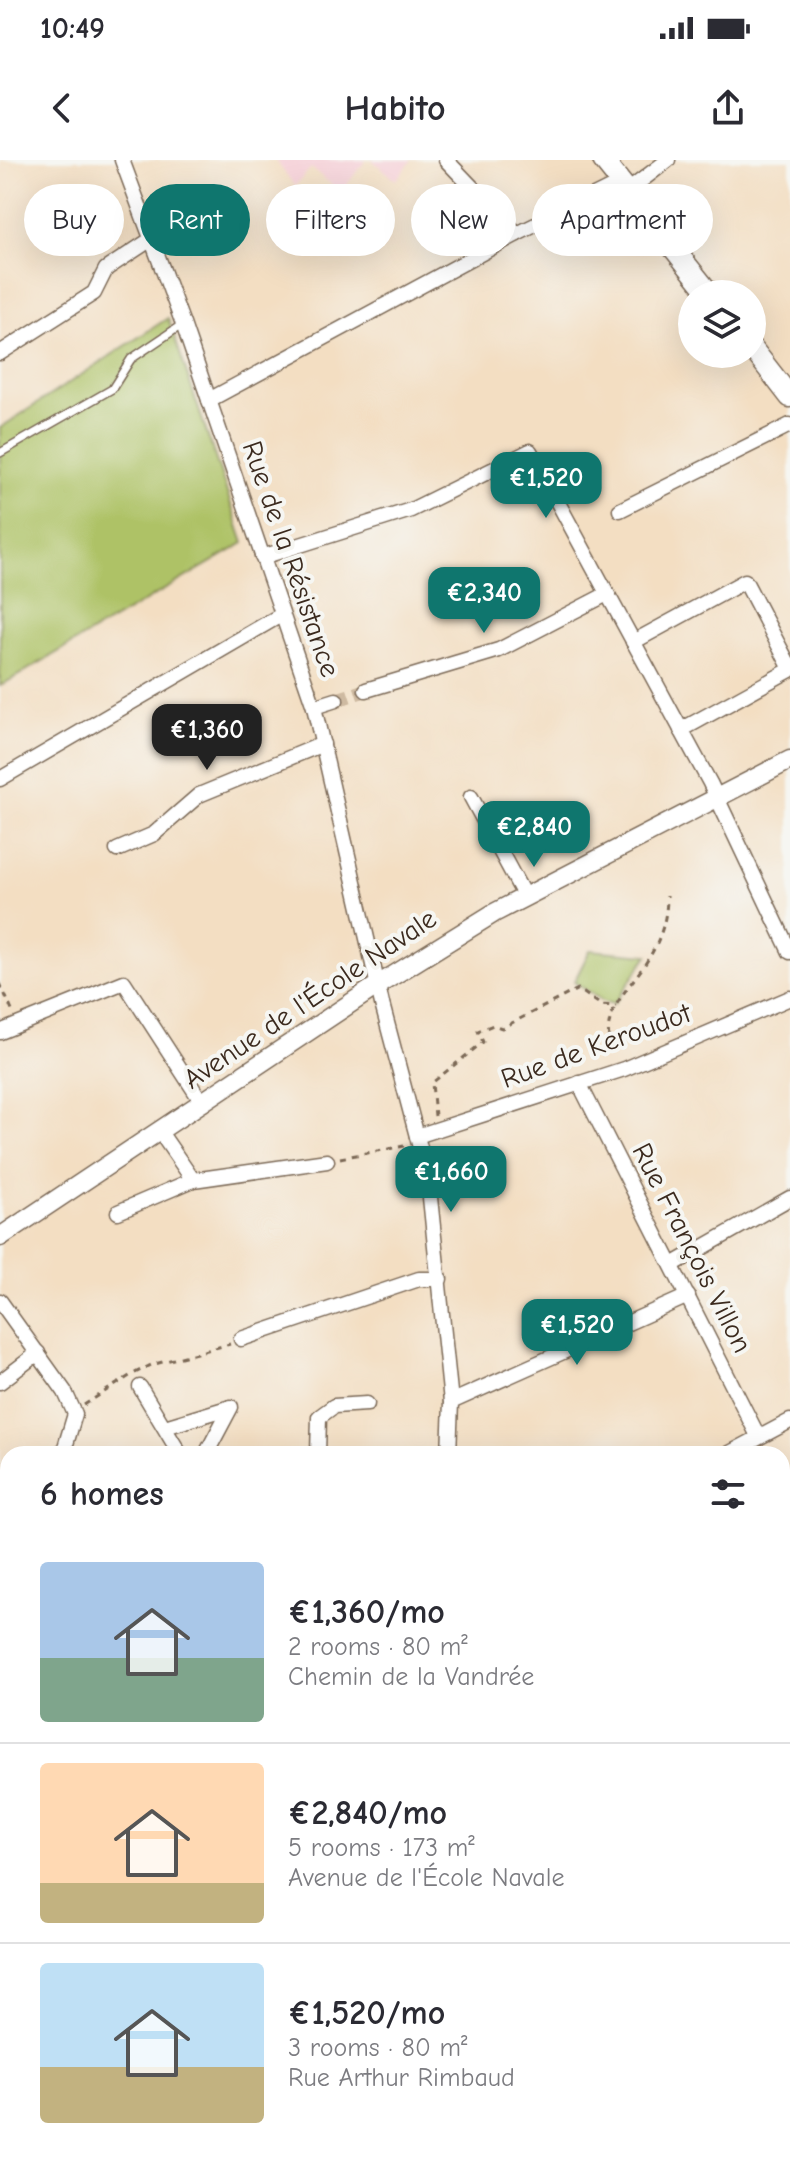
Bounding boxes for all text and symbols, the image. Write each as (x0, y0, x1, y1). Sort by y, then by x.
text: 10:49 (40, 11, 105, 46)
icon: back (40, 86, 84, 130)
icon: share (706, 86, 750, 130)
text: Habito (344, 88, 446, 129)
chip: Buy (24, 184, 124, 256)
chip: Rent (140, 184, 250, 256)
chip: Filters (266, 184, 395, 256)
chip: New (411, 184, 516, 256)
chip: Apartment (532, 184, 713, 256)
map controls (678, 280, 766, 368)
button: layers (678, 280, 766, 368)
street label: Rue de la Résistance (236, 437, 346, 681)
pin: €1,520 (481, 452, 611, 520)
text: €1,520 (509, 463, 583, 493)
pin: €2,340 (419, 567, 549, 635)
text: €2,340 (446, 578, 522, 608)
pin: €1,360 (142, 704, 272, 772)
text: €1,360 (170, 715, 244, 745)
pin: €2,840 (469, 801, 599, 869)
text: €2,840 (496, 812, 572, 842)
street label: Avenue de l'École Navale (177, 902, 442, 1096)
street label: Rue de Keroudot (497, 997, 696, 1095)
street label: Rue François Villon (625, 1138, 759, 1358)
pin: €1,660 (386, 1146, 516, 1214)
text: €1,660 (413, 1157, 489, 1187)
pin: €1,520 (512, 1299, 642, 1367)
text: €1,520 (540, 1310, 614, 1340)
icon: filters (706, 1472, 750, 1516)
text: 6 homes (40, 1474, 164, 1514)
text: €1,360/mo (288, 1592, 445, 1632)
icon: home (104, 1594, 200, 1690)
text: 2 rooms · 80 m² (288, 1632, 468, 1662)
text: Chemin de la Vandrée (288, 1662, 534, 1692)
text: €2,840/mo (288, 1793, 447, 1833)
icon: home (104, 1795, 200, 1891)
text: 5 rooms · 173 m² (288, 1833, 475, 1863)
text: Avenue de l'École Navale (288, 1863, 565, 1893)
text: €1,520/mo (288, 1993, 445, 2033)
icon: home (104, 1995, 200, 2091)
text: 3 rooms · 80 m² (288, 2033, 467, 2063)
text: Rue Arthur Rimbaud (288, 2063, 515, 2093)

